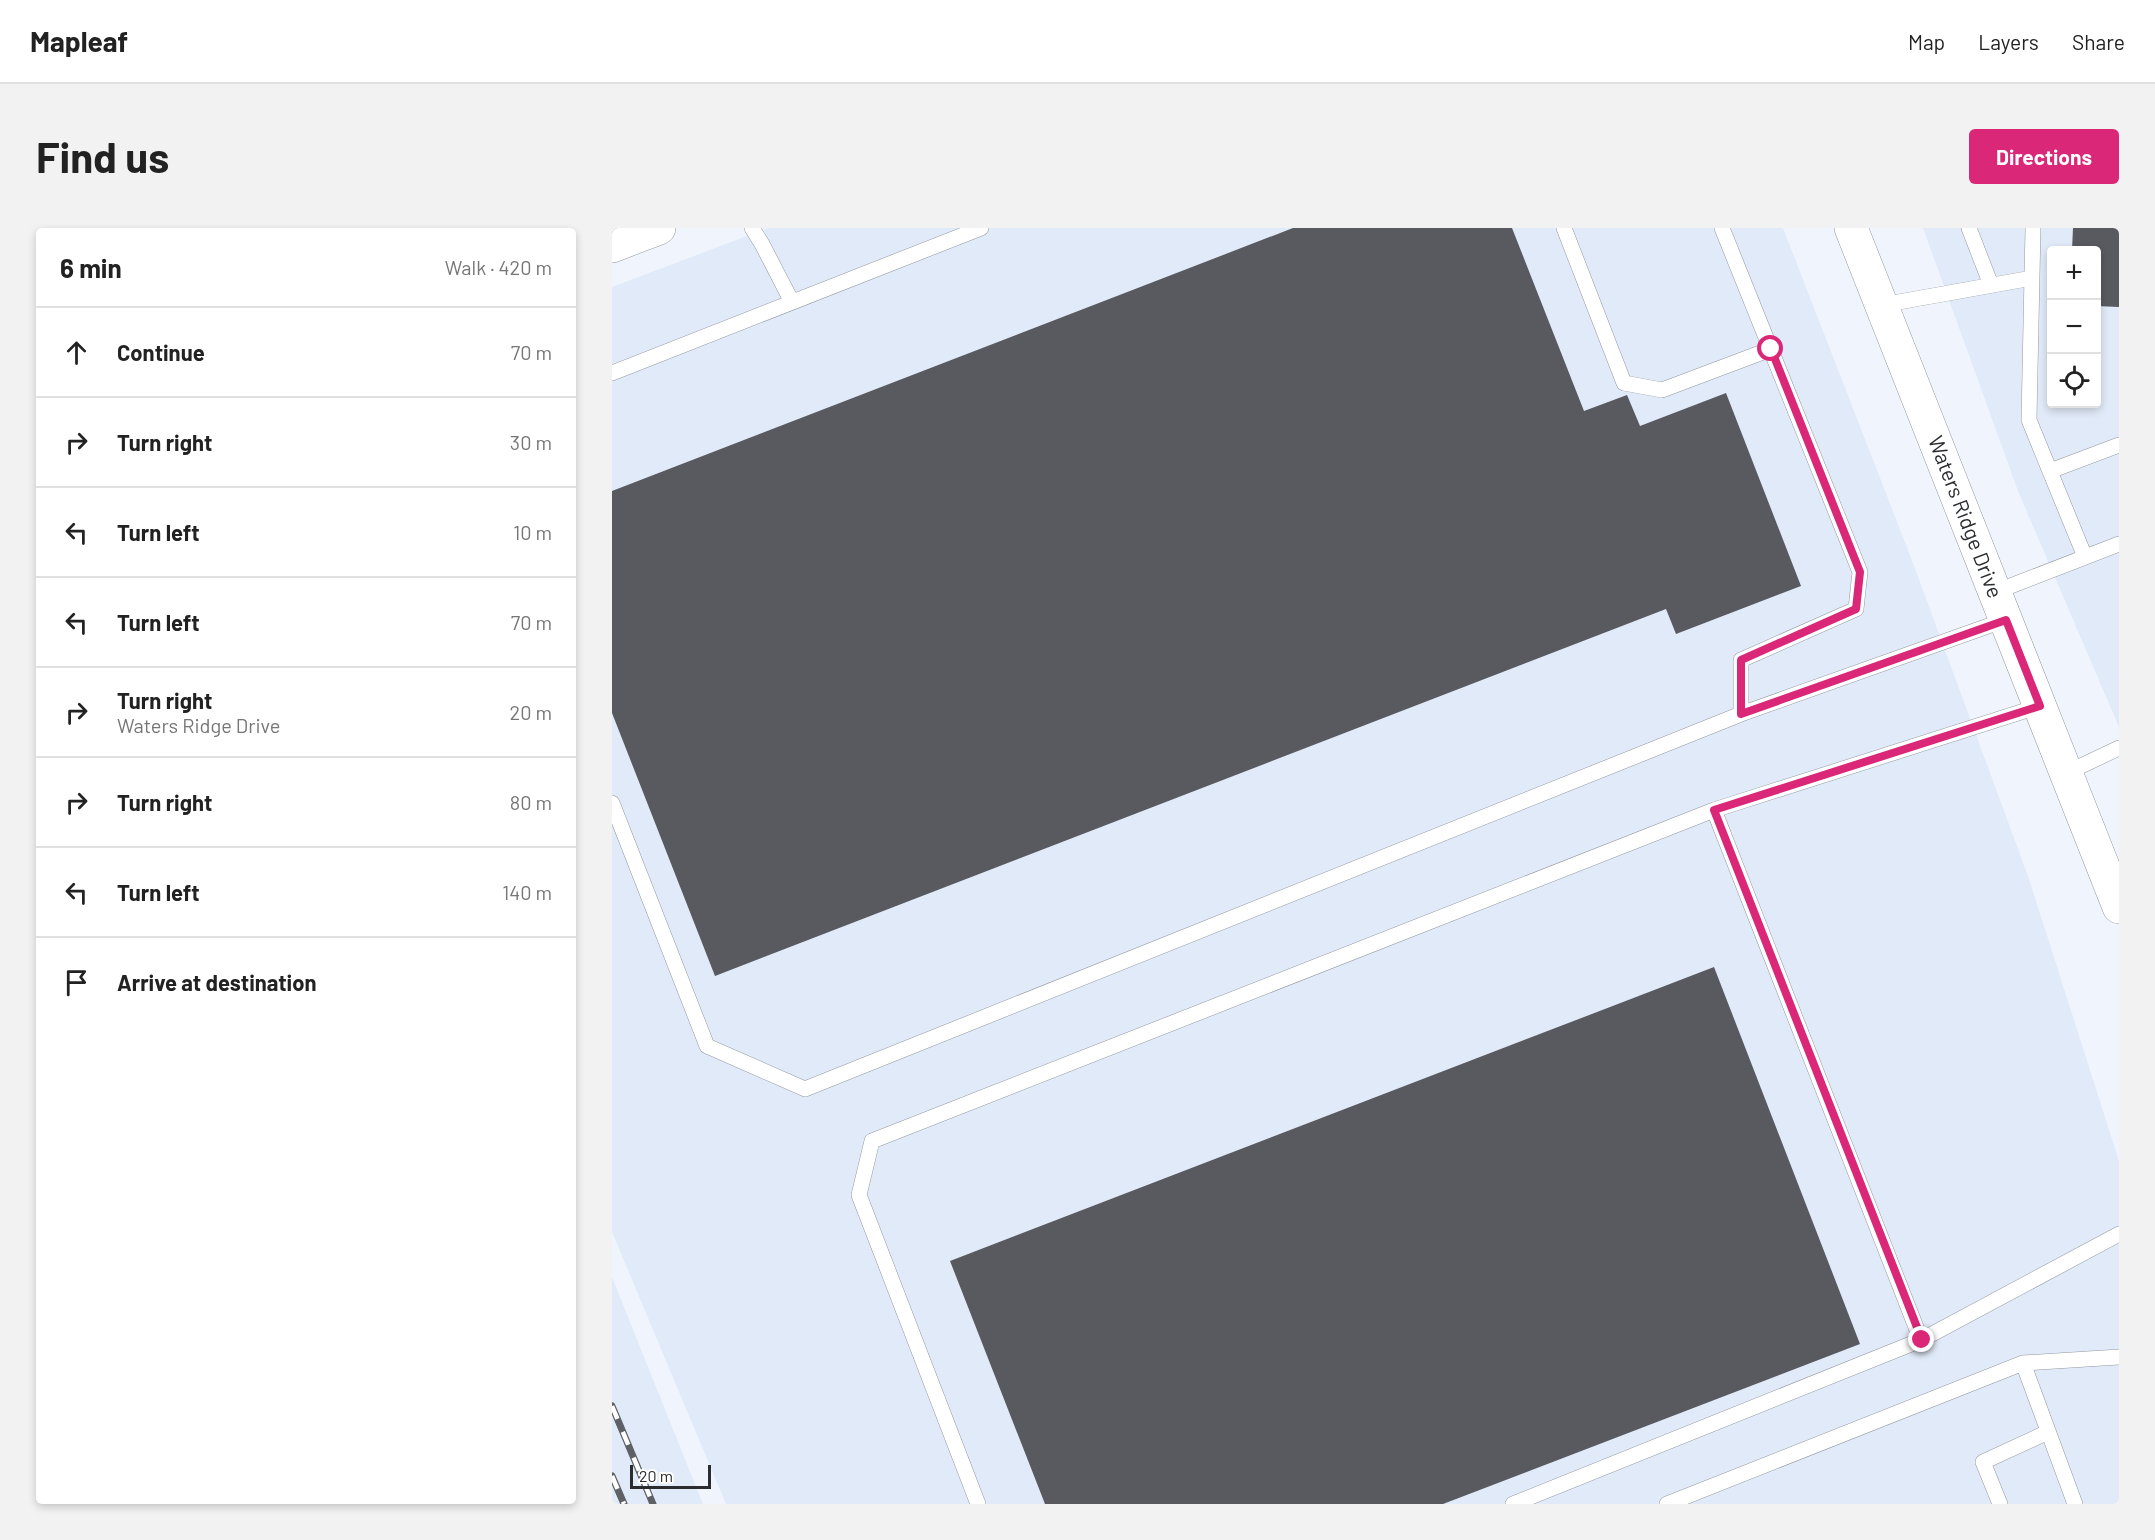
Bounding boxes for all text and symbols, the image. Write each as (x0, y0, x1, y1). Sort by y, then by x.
text: Mapleaf (30, 24, 128, 58)
text: Map (1908, 29, 1945, 54)
text: Layers (1978, 29, 2039, 54)
text: Share (2072, 29, 2125, 54)
button: Directions (1969, 129, 2119, 184)
text: Find us (36, 131, 169, 181)
map controls (2047, 246, 2101, 408)
button: + (2047, 246, 2101, 300)
text: 6 min (60, 252, 122, 283)
text: Walk · 420 m (445, 255, 552, 279)
button: − (2047, 300, 2101, 354)
route start (1757, 335, 1783, 361)
icon: ahead (60, 336, 93, 369)
text: Continue (117, 339, 205, 365)
text: 70 m (511, 340, 552, 364)
button: locate (2047, 354, 2101, 408)
icon: right (60, 426, 93, 459)
text: Turn right (117, 429, 212, 455)
text: 30 m (510, 430, 552, 454)
street label: Waters Ridge Drive (1924, 432, 2009, 601)
icon: left (60, 516, 93, 549)
text: Turn left (117, 519, 200, 545)
text: 10 m (513, 520, 552, 544)
icon: left (60, 606, 93, 639)
text: Turn left (117, 609, 200, 635)
text: 70 m (511, 610, 552, 634)
text: Turn right (117, 687, 212, 713)
icon: right (60, 696, 93, 729)
text: 20 m (509, 700, 552, 724)
text: Waters Ridge Drive (117, 713, 280, 737)
icon: right (60, 786, 93, 819)
text: Turn right (117, 789, 212, 815)
text: 80 m (510, 790, 552, 814)
icon: left (60, 876, 93, 909)
text: Turn left (117, 879, 200, 905)
text: 140 m (502, 880, 552, 904)
icon: arrive (60, 966, 93, 999)
text: Arrive at destination (117, 969, 316, 995)
route end (1908, 1326, 1934, 1352)
scale bar (630, 1462, 711, 1490)
text: 20 m (639, 1466, 673, 1485)

